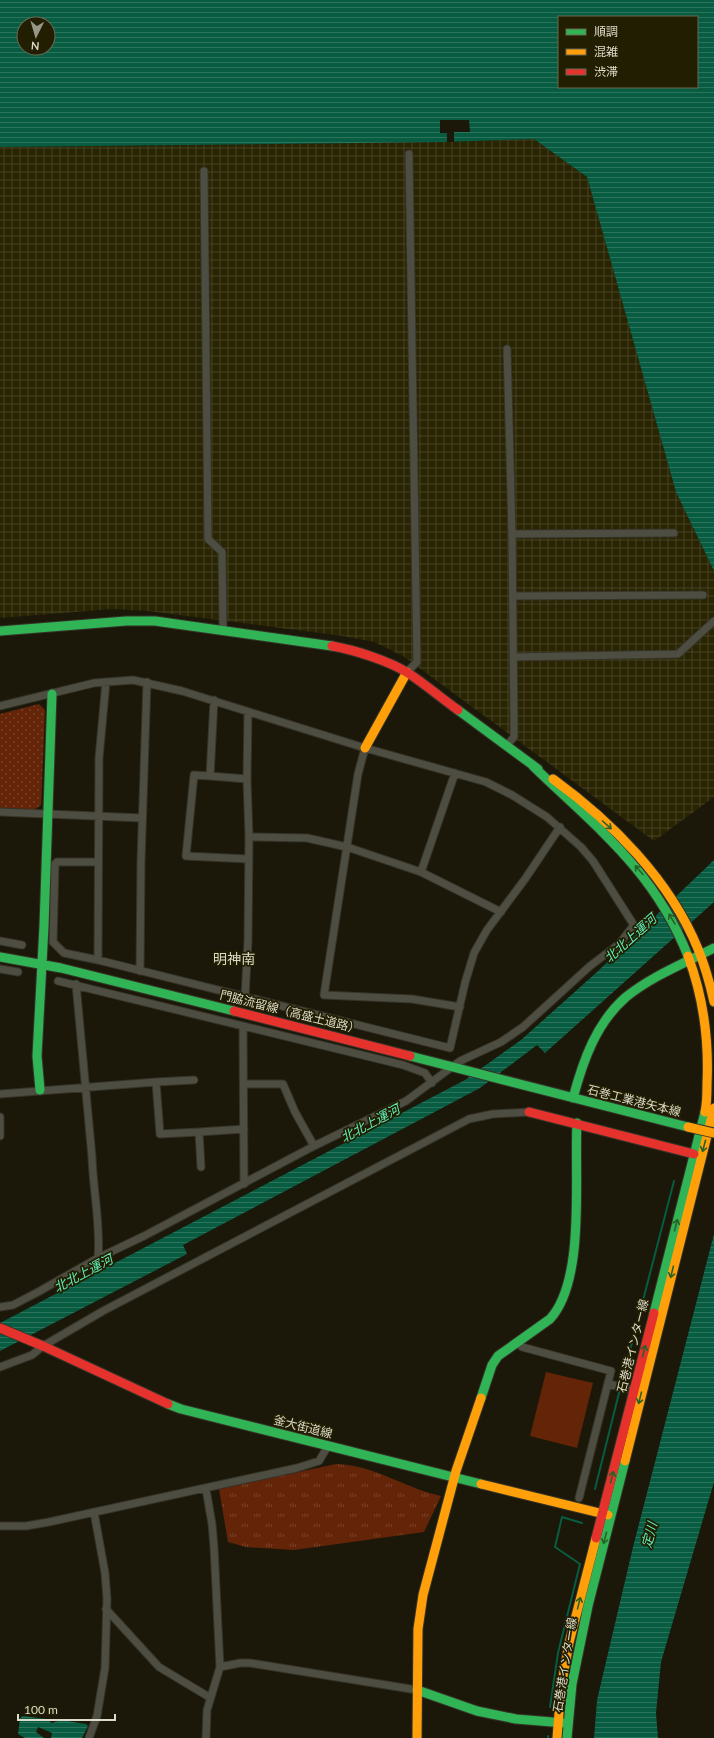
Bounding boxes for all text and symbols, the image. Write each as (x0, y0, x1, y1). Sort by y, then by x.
north arrow (16, 16, 56, 56)
legend (558, 16, 698, 88)
text: 順調 (594, 24, 618, 39)
text: N (30, 40, 40, 53)
text: 混雑 (594, 44, 618, 59)
text: 渋滞 (594, 64, 618, 79)
one-way arrow (602, 820, 612, 829)
one-way arrow (634, 865, 644, 875)
water label: 北北上運河 (600, 908, 662, 966)
one-way arrow (668, 913, 676, 925)
district label: 明神南 (213, 950, 255, 967)
street label: 門脇流留線（高盛土道路） (218, 987, 362, 1036)
street label: 石巻工業港矢本線 (586, 1082, 683, 1119)
water label: 北北上運河 (338, 1099, 405, 1145)
one-way arrow (700, 1139, 707, 1152)
one-way arrow (673, 1219, 680, 1232)
water label: 北北上運河 (51, 1249, 118, 1295)
one-way arrow (668, 1265, 675, 1278)
street label: 石巻港インター線 (614, 1297, 651, 1394)
one-way arrow (641, 1345, 648, 1358)
one-way arrow (636, 1391, 644, 1404)
street label: 釜大街道線 (272, 1412, 334, 1441)
one-way arrow (609, 1471, 616, 1484)
water label: 定川 (638, 1518, 661, 1550)
one-way arrow (601, 1531, 608, 1544)
one-way arrow (576, 1597, 584, 1610)
street label: 石巻港インター線 (550, 1616, 579, 1714)
scale bar (18, 1696, 115, 1722)
text: 100 m (24, 1702, 58, 1717)

